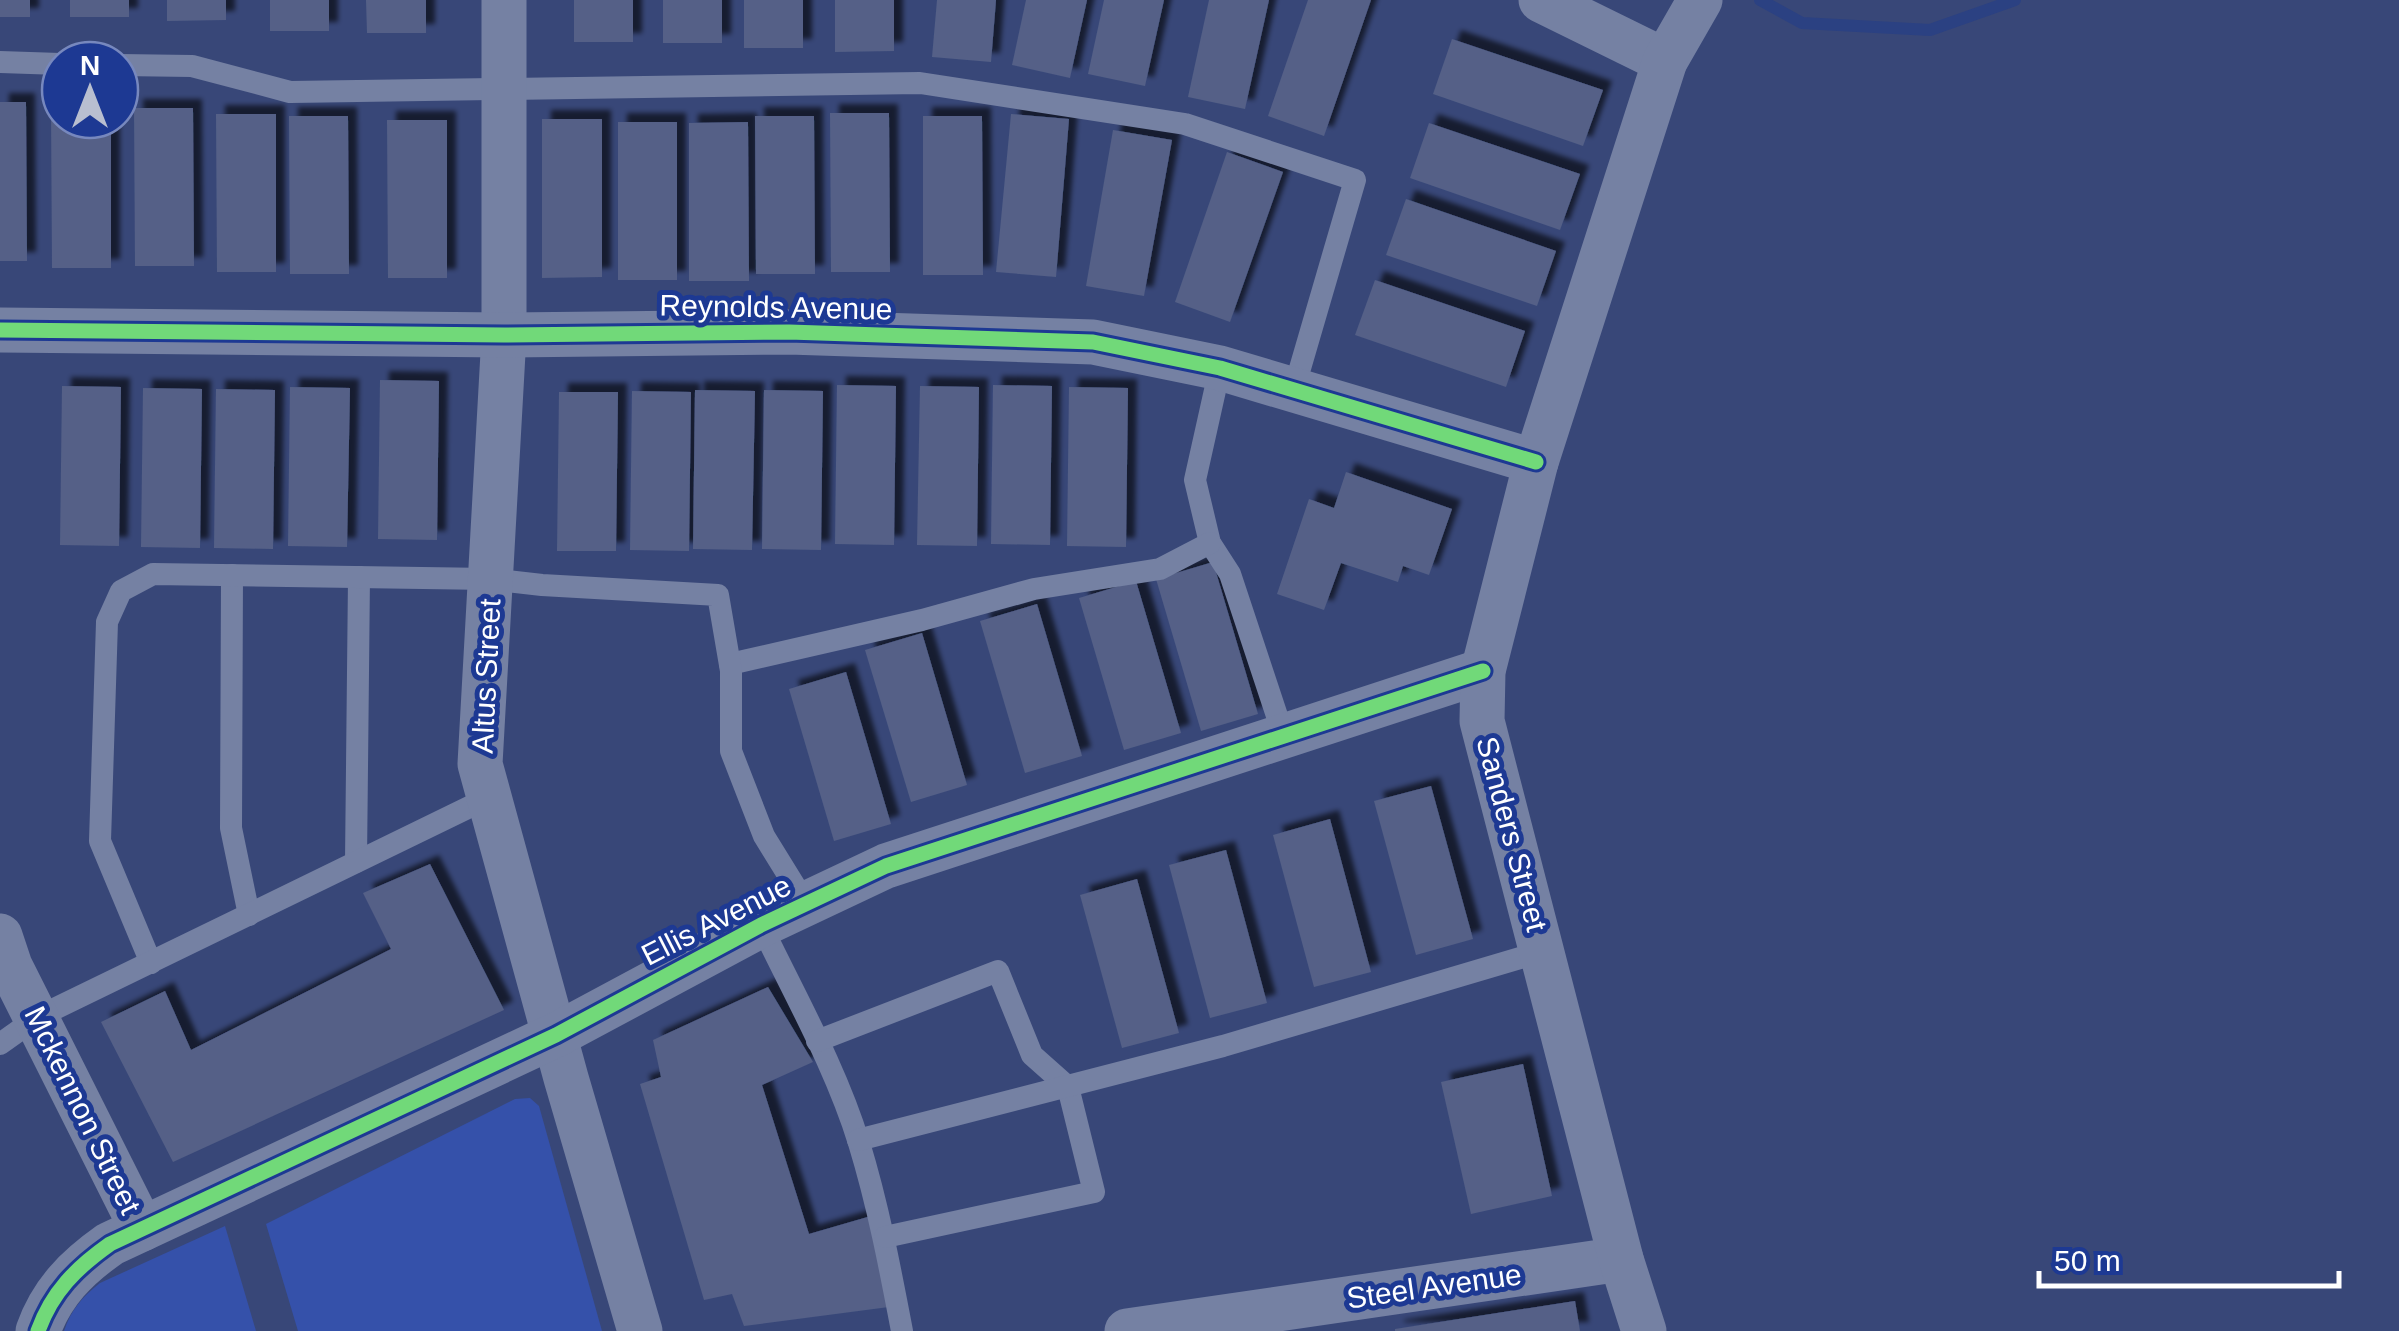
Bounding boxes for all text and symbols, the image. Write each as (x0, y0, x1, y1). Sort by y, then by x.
north arrow (40, 40, 140, 140)
text: N (80, 50, 100, 81)
street label: Reynolds Avenue (659, 288, 893, 326)
street label: Altus Street (465, 597, 507, 754)
street label: Sanders Street (1470, 733, 1554, 936)
street label: Ellis Avenue (636, 868, 796, 972)
street label: Mckennon Street (18, 1001, 148, 1220)
scale bar (2039, 1226, 2339, 1288)
text: 50 m (2054, 1244, 2121, 1277)
street label: Steel Avenue (1344, 1257, 1524, 1315)

